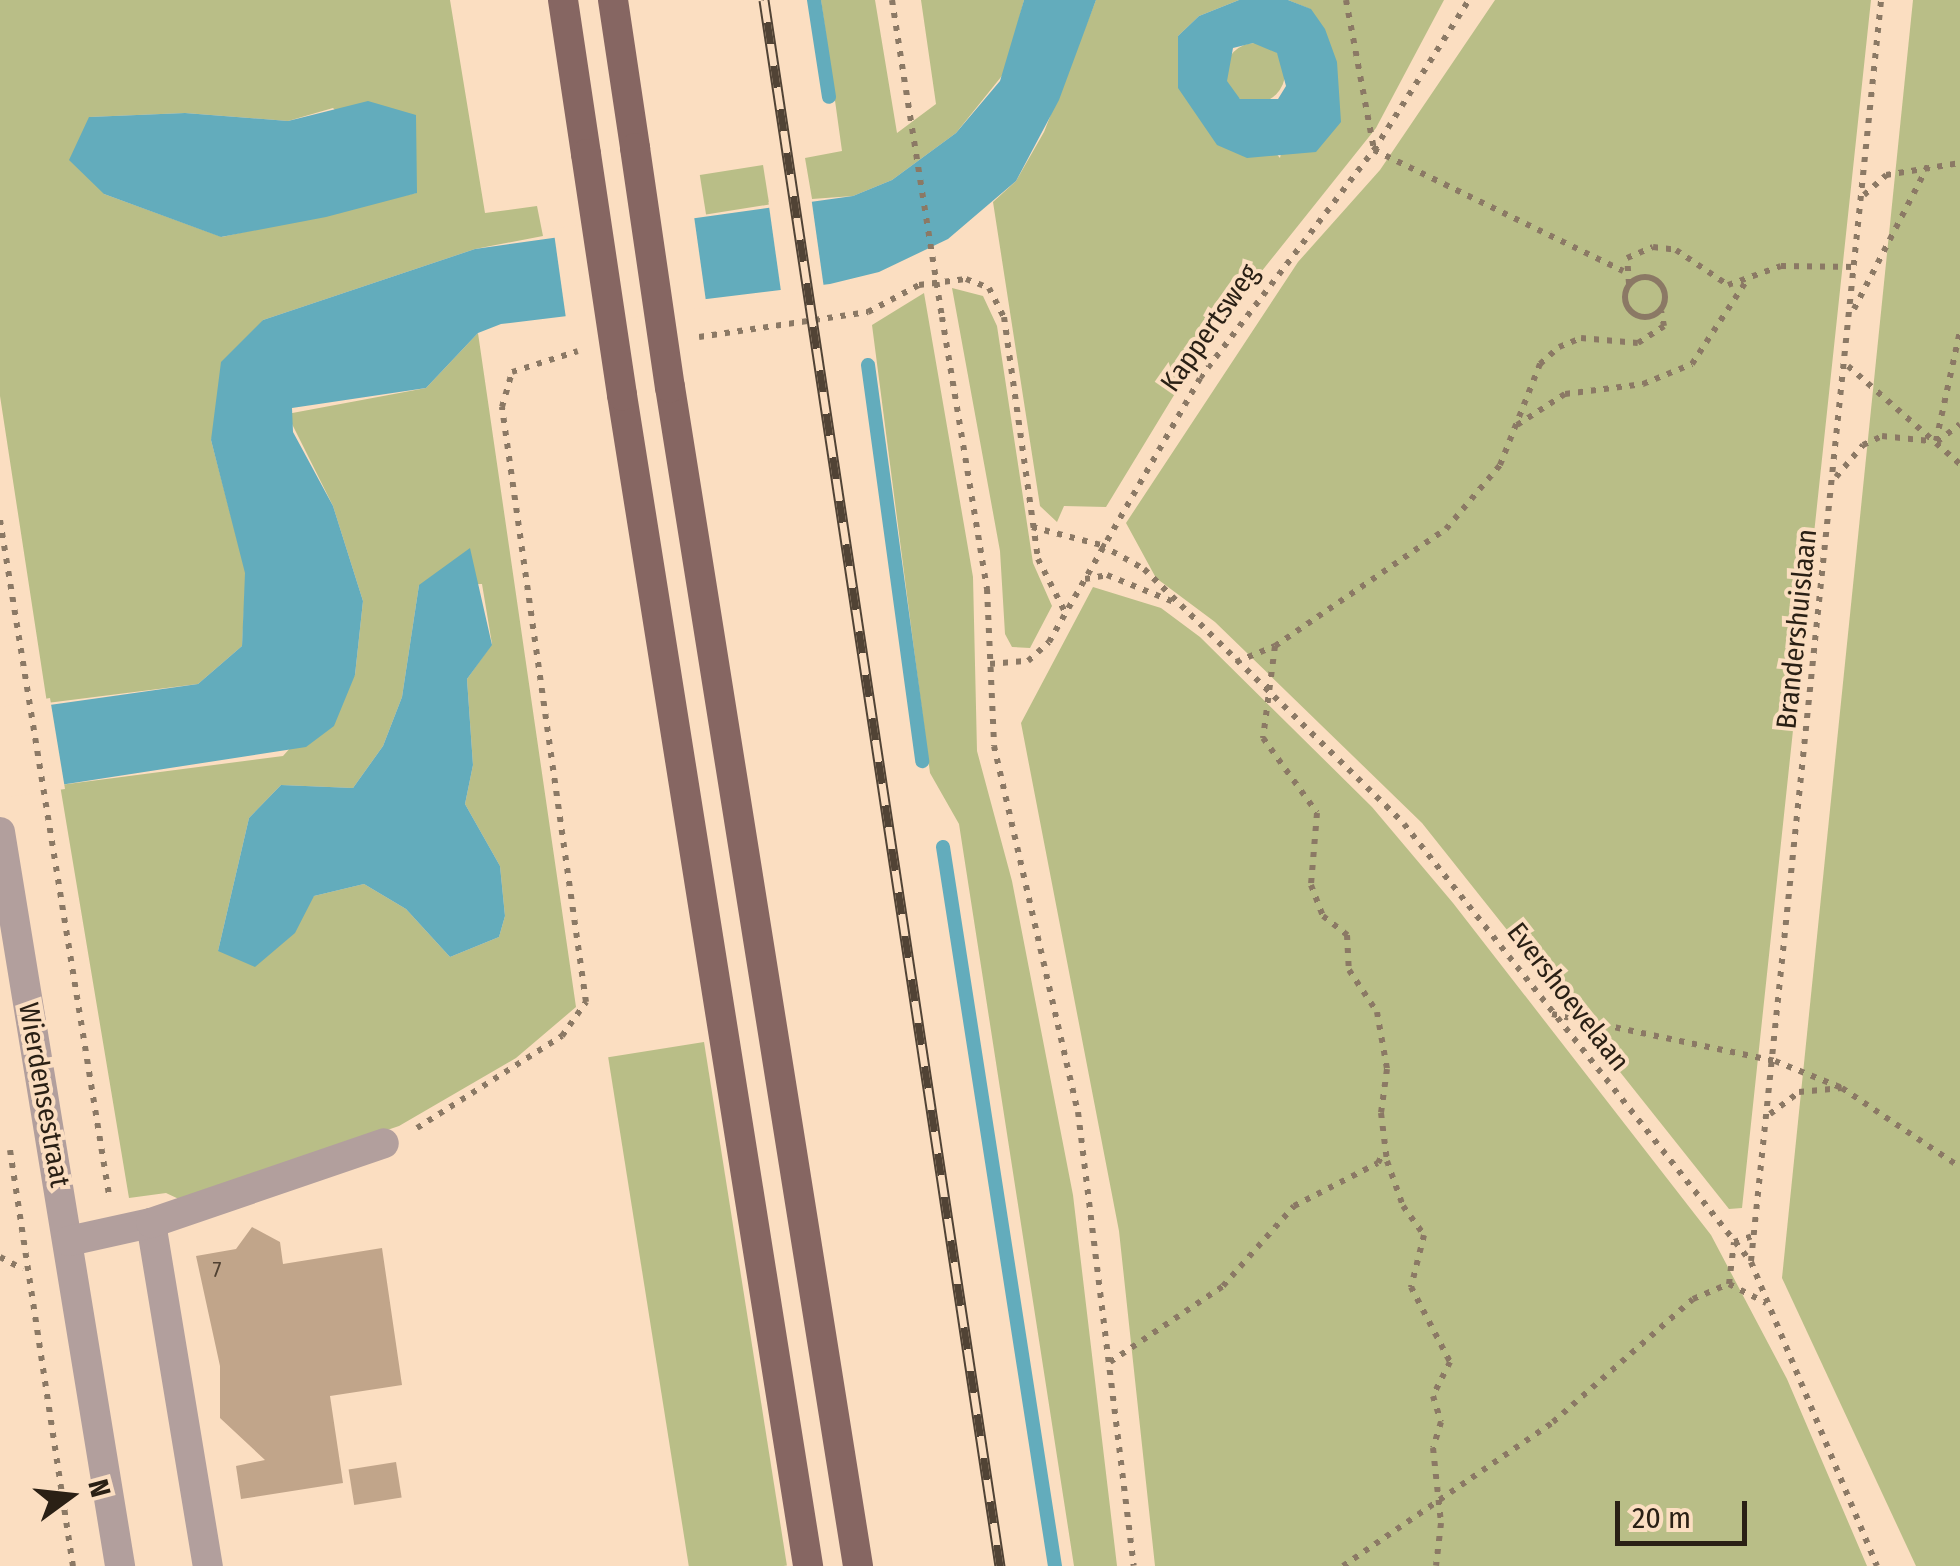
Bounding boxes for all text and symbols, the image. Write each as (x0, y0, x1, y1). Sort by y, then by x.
street label: Kappertsweg (1154, 258, 1266, 398)
street label: Brandershuislaan (1770, 527, 1824, 731)
street label: Evershoevelaan (1500, 916, 1636, 1078)
street label: Wierdensestraat (11, 1000, 77, 1190)
house number: 7 (213, 1257, 221, 1283)
north arrow (20, 1446, 120, 1546)
text: N (81, 1476, 118, 1500)
scale bar (1620, 1481, 1752, 1543)
text: 20 m (1632, 1500, 1691, 1536)

